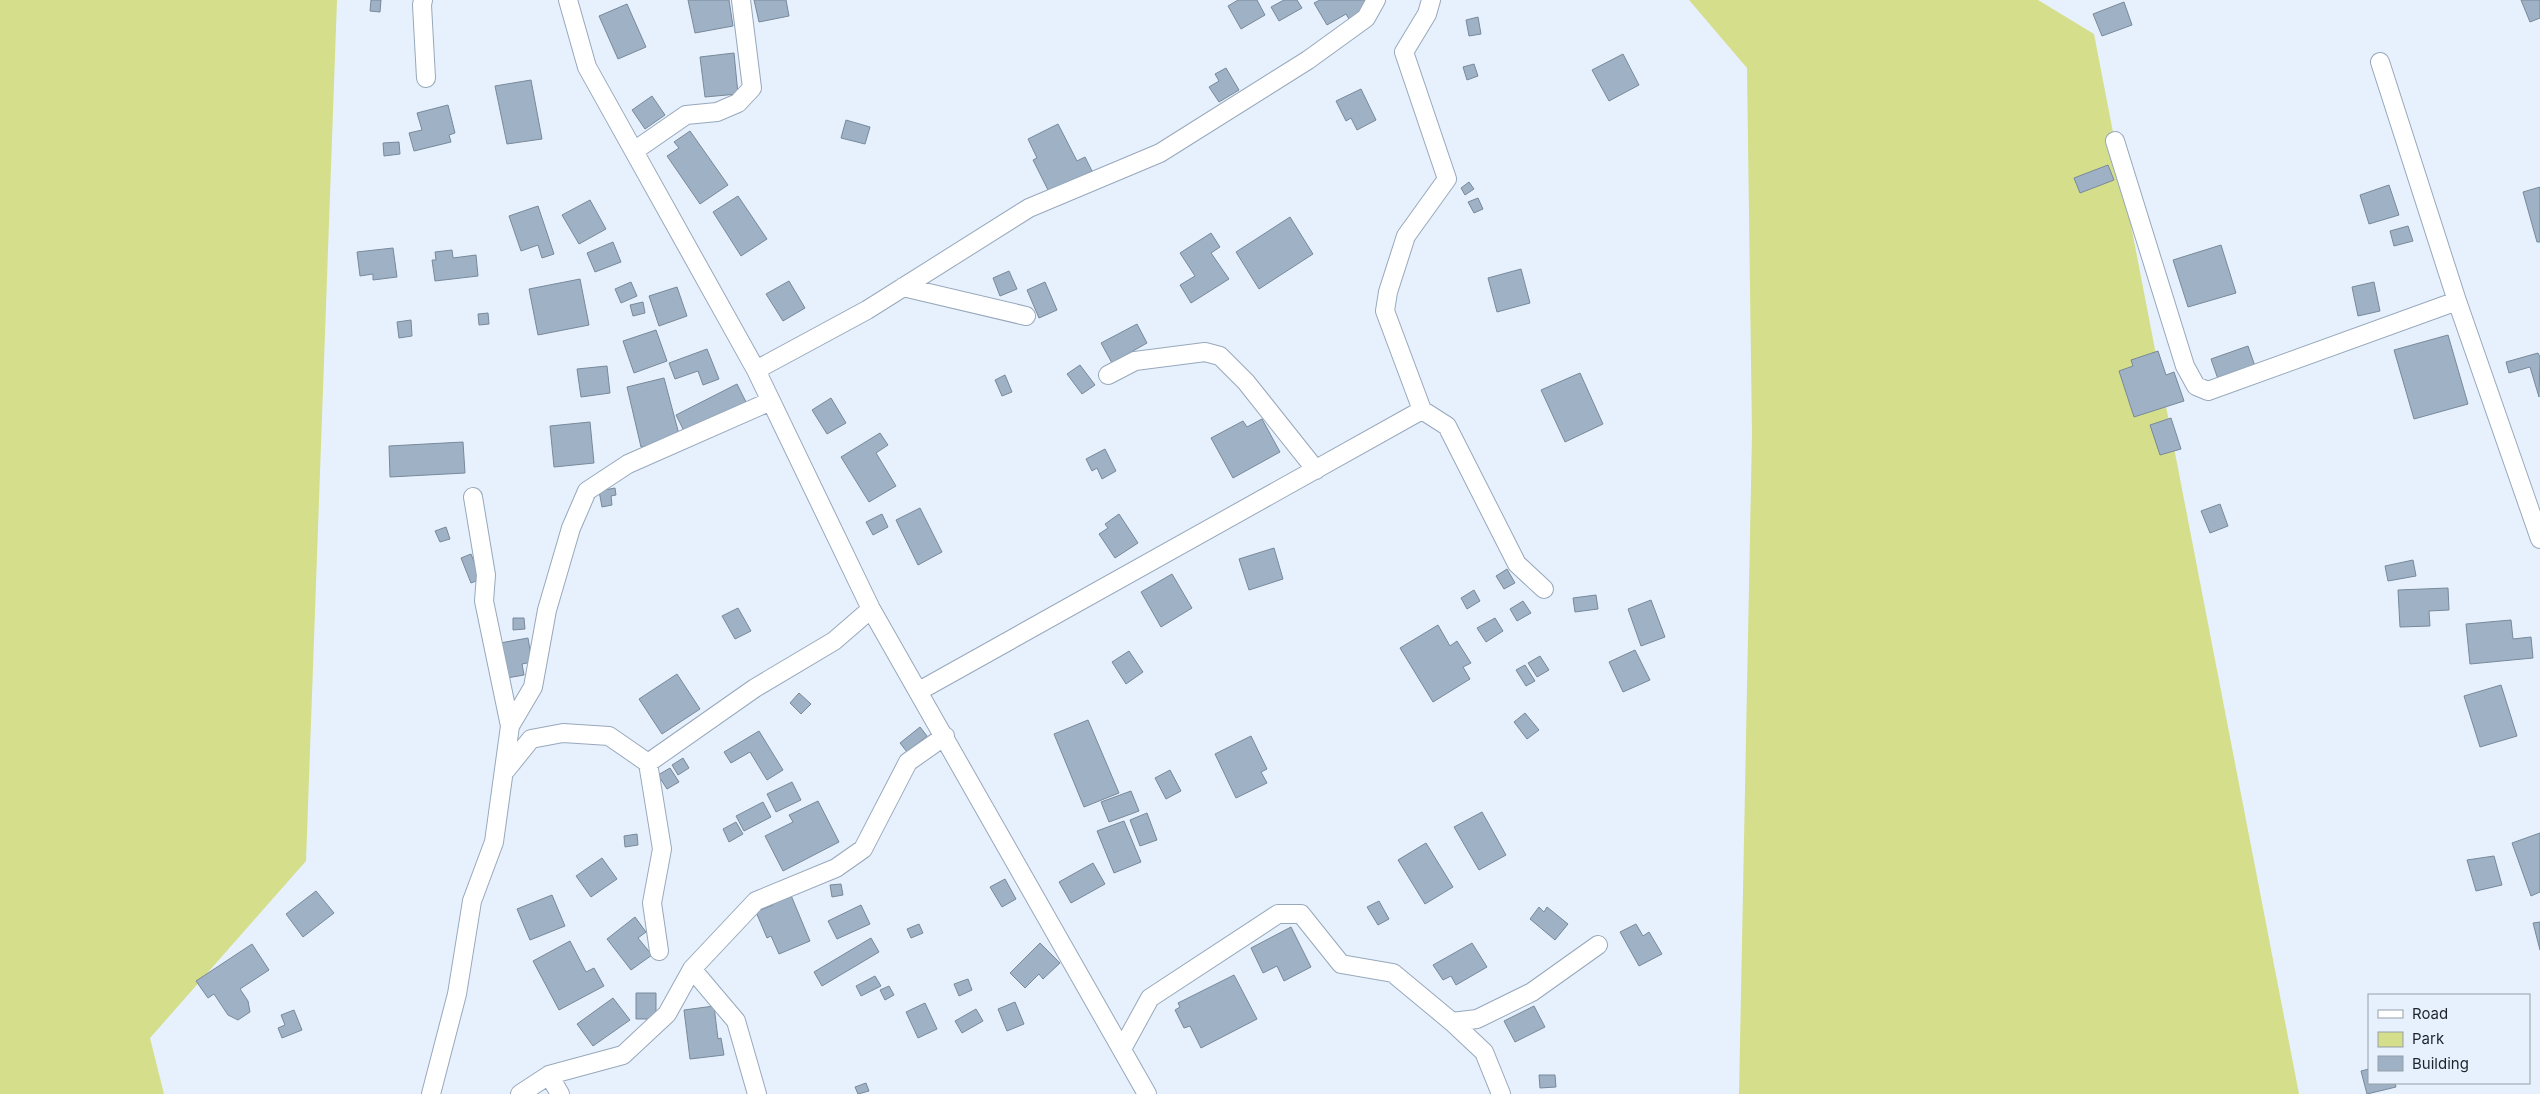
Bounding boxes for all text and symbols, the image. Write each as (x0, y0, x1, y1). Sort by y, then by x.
legend (2368, 994, 2530, 1084)
text: Road (2412, 1004, 2448, 1023)
text: Park (2412, 1029, 2445, 1048)
text: Building (2412, 1054, 2469, 1073)

